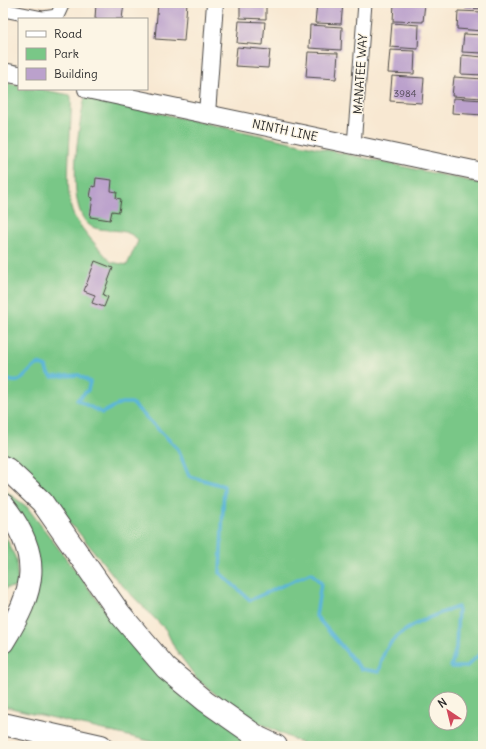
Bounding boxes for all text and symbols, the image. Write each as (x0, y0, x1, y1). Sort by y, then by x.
legend (18, 18, 148, 90)
text: Road (54, 26, 82, 41)
street label: MANATEE WAY (350, 33, 370, 115)
text: Park (54, 46, 79, 61)
text: Building (54, 66, 98, 81)
house number: 3984 (394, 87, 417, 100)
street label: NINTH LINE (251, 116, 319, 144)
north arrow (428, 691, 468, 731)
text: N (435, 695, 449, 711)

